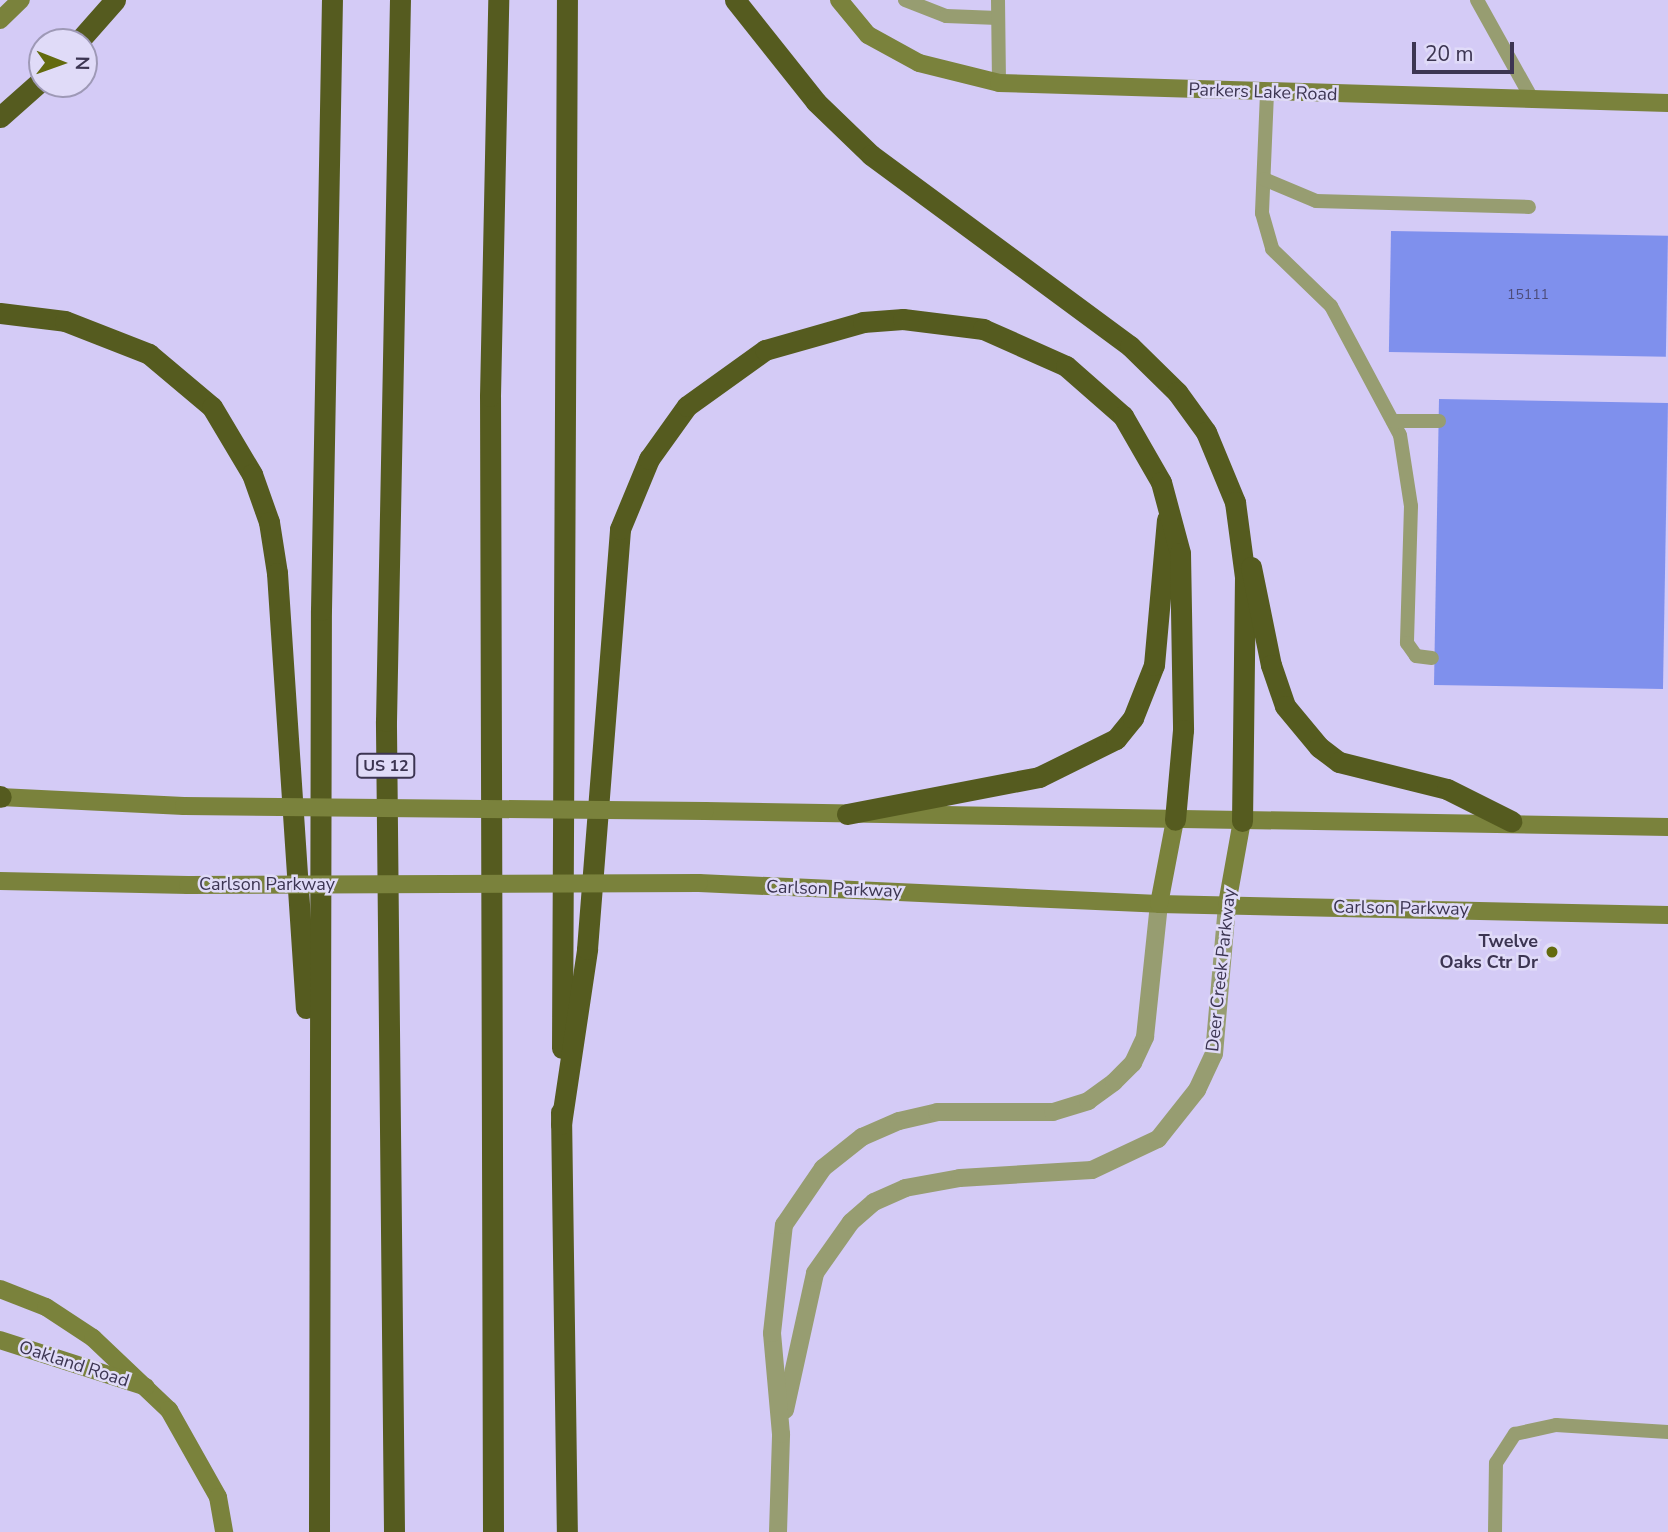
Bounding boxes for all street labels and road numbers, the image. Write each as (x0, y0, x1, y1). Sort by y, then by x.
street label: Parkers Lake Road (1188, 79, 1338, 105)
road number: US 12 (356, 754, 416, 778)
street label: Carlson Parkway (199, 873, 335, 895)
street label: Carlson Parkway (766, 876, 902, 902)
street label: Deer Creek Parkway (1202, 887, 1240, 1053)
street label: Carlson Parkway (1333, 896, 1469, 920)
street label: Oakland Road (16, 1336, 132, 1392)

